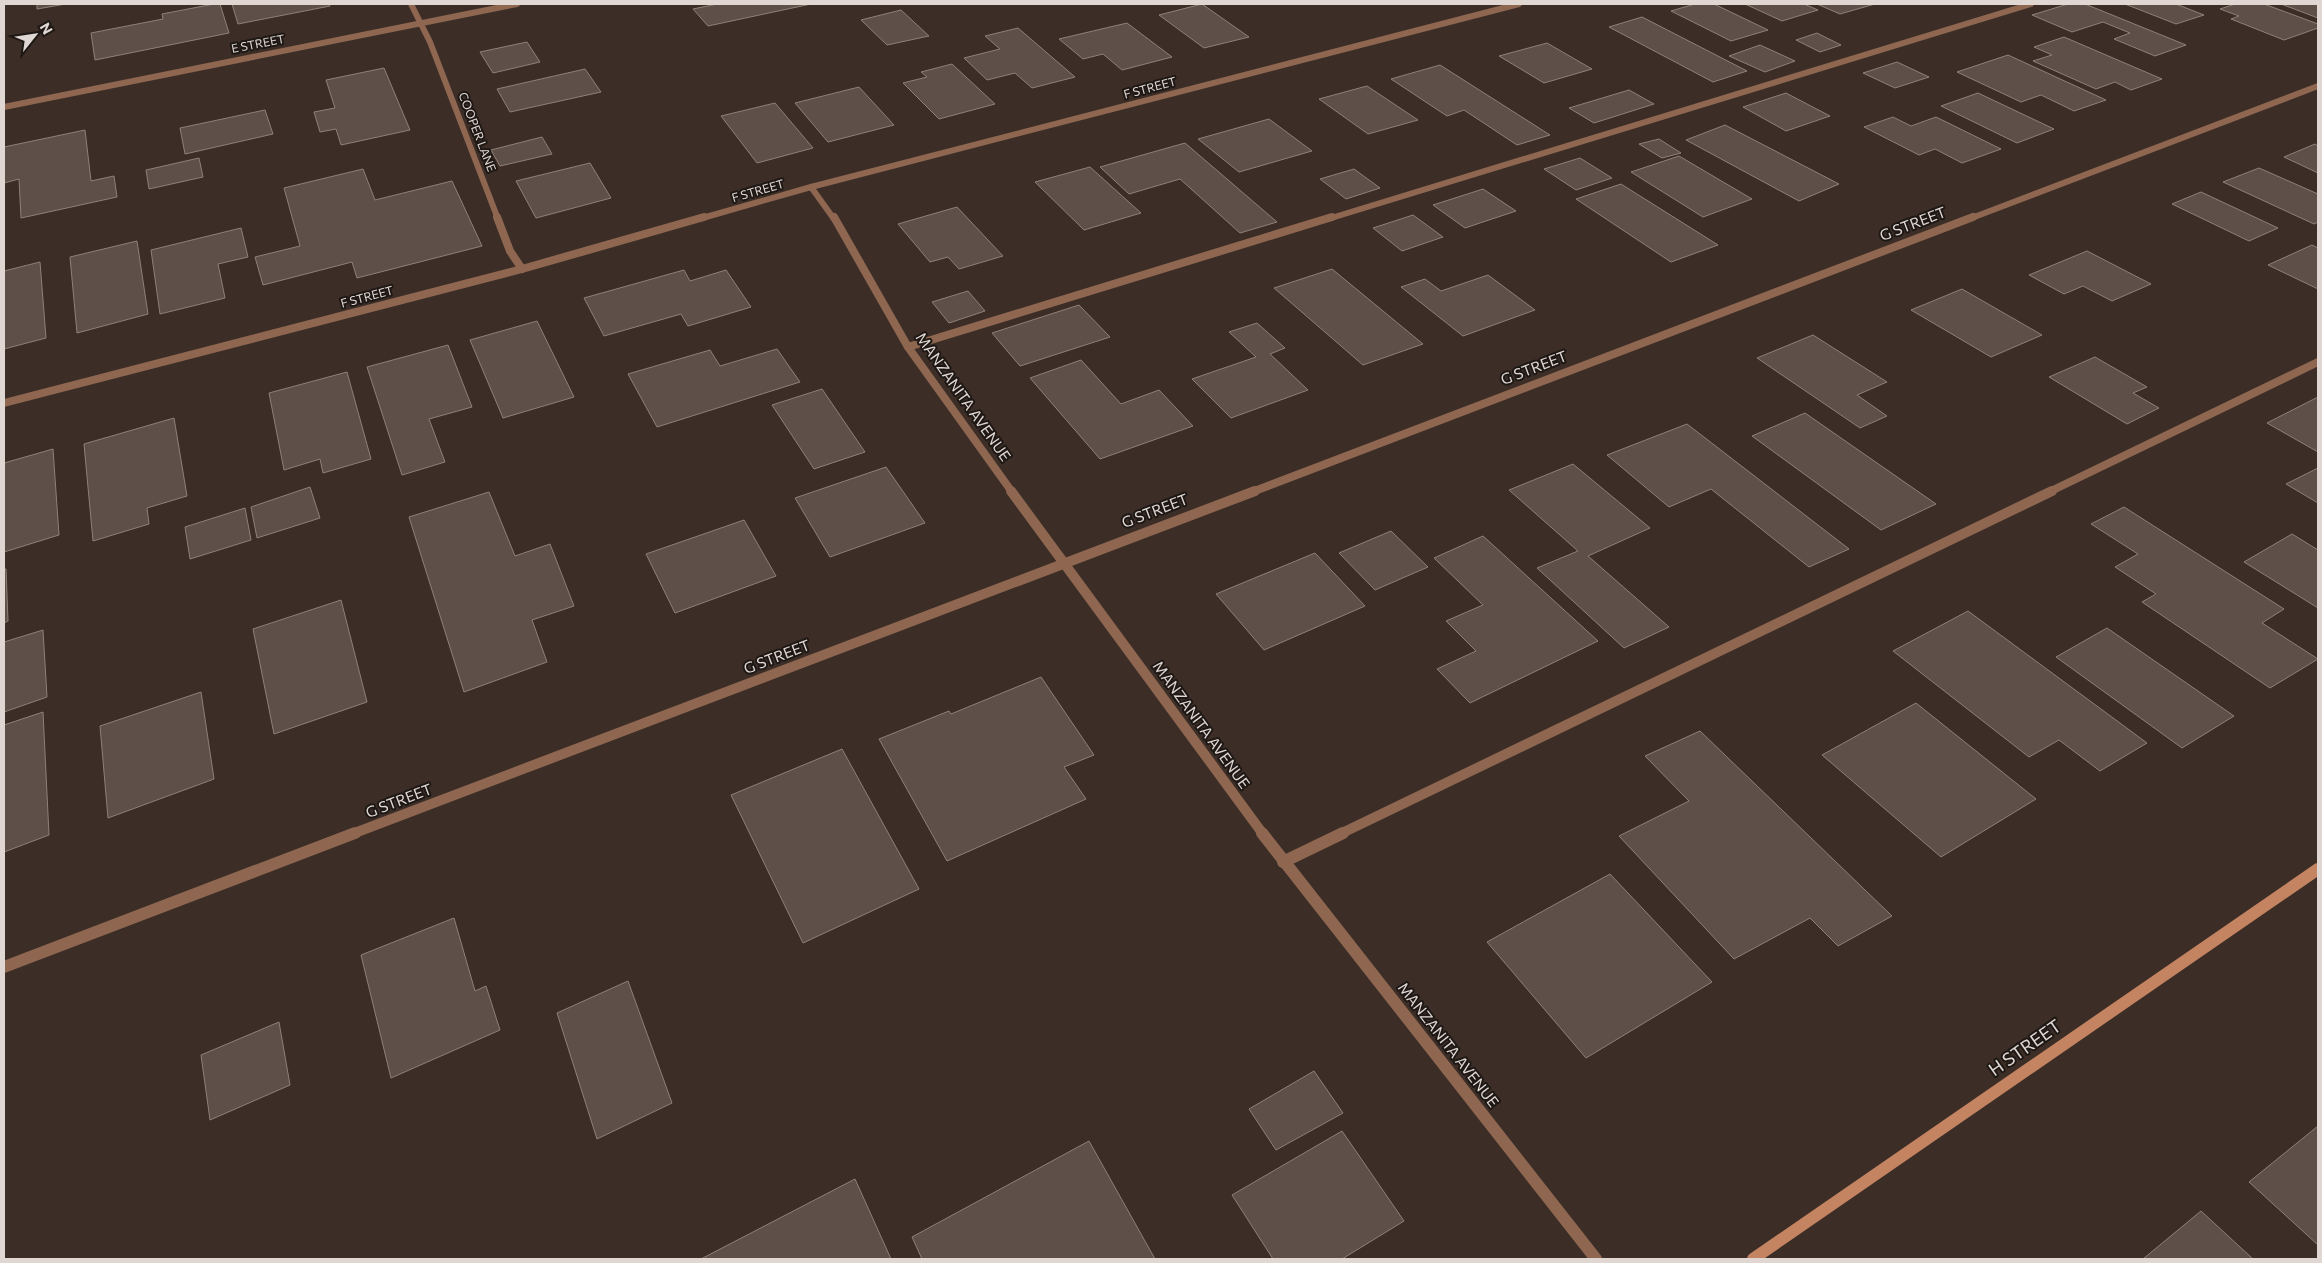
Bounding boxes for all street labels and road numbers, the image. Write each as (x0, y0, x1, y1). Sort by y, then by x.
street label: E STREET (230, 31, 286, 55)
street label: F STREET (1122, 73, 1178, 101)
street label: COOPER LANE (456, 90, 500, 173)
street label: F STREET (730, 176, 786, 204)
street label: G STREET (1877, 202, 1949, 244)
street label: F STREET (339, 282, 395, 310)
street label: MANZANITA AVENUE (913, 329, 1015, 464)
street label: G STREET (1498, 346, 1570, 388)
street label: G STREET (1119, 489, 1191, 531)
street label: G STREET (741, 635, 813, 677)
street label: MANZANITA AVENUE (1150, 657, 1254, 792)
street label: G STREET (363, 779, 435, 821)
street label: MANZANITA AVENUE (1395, 979, 1503, 1110)
street label: H STREET (1984, 1014, 2065, 1080)

